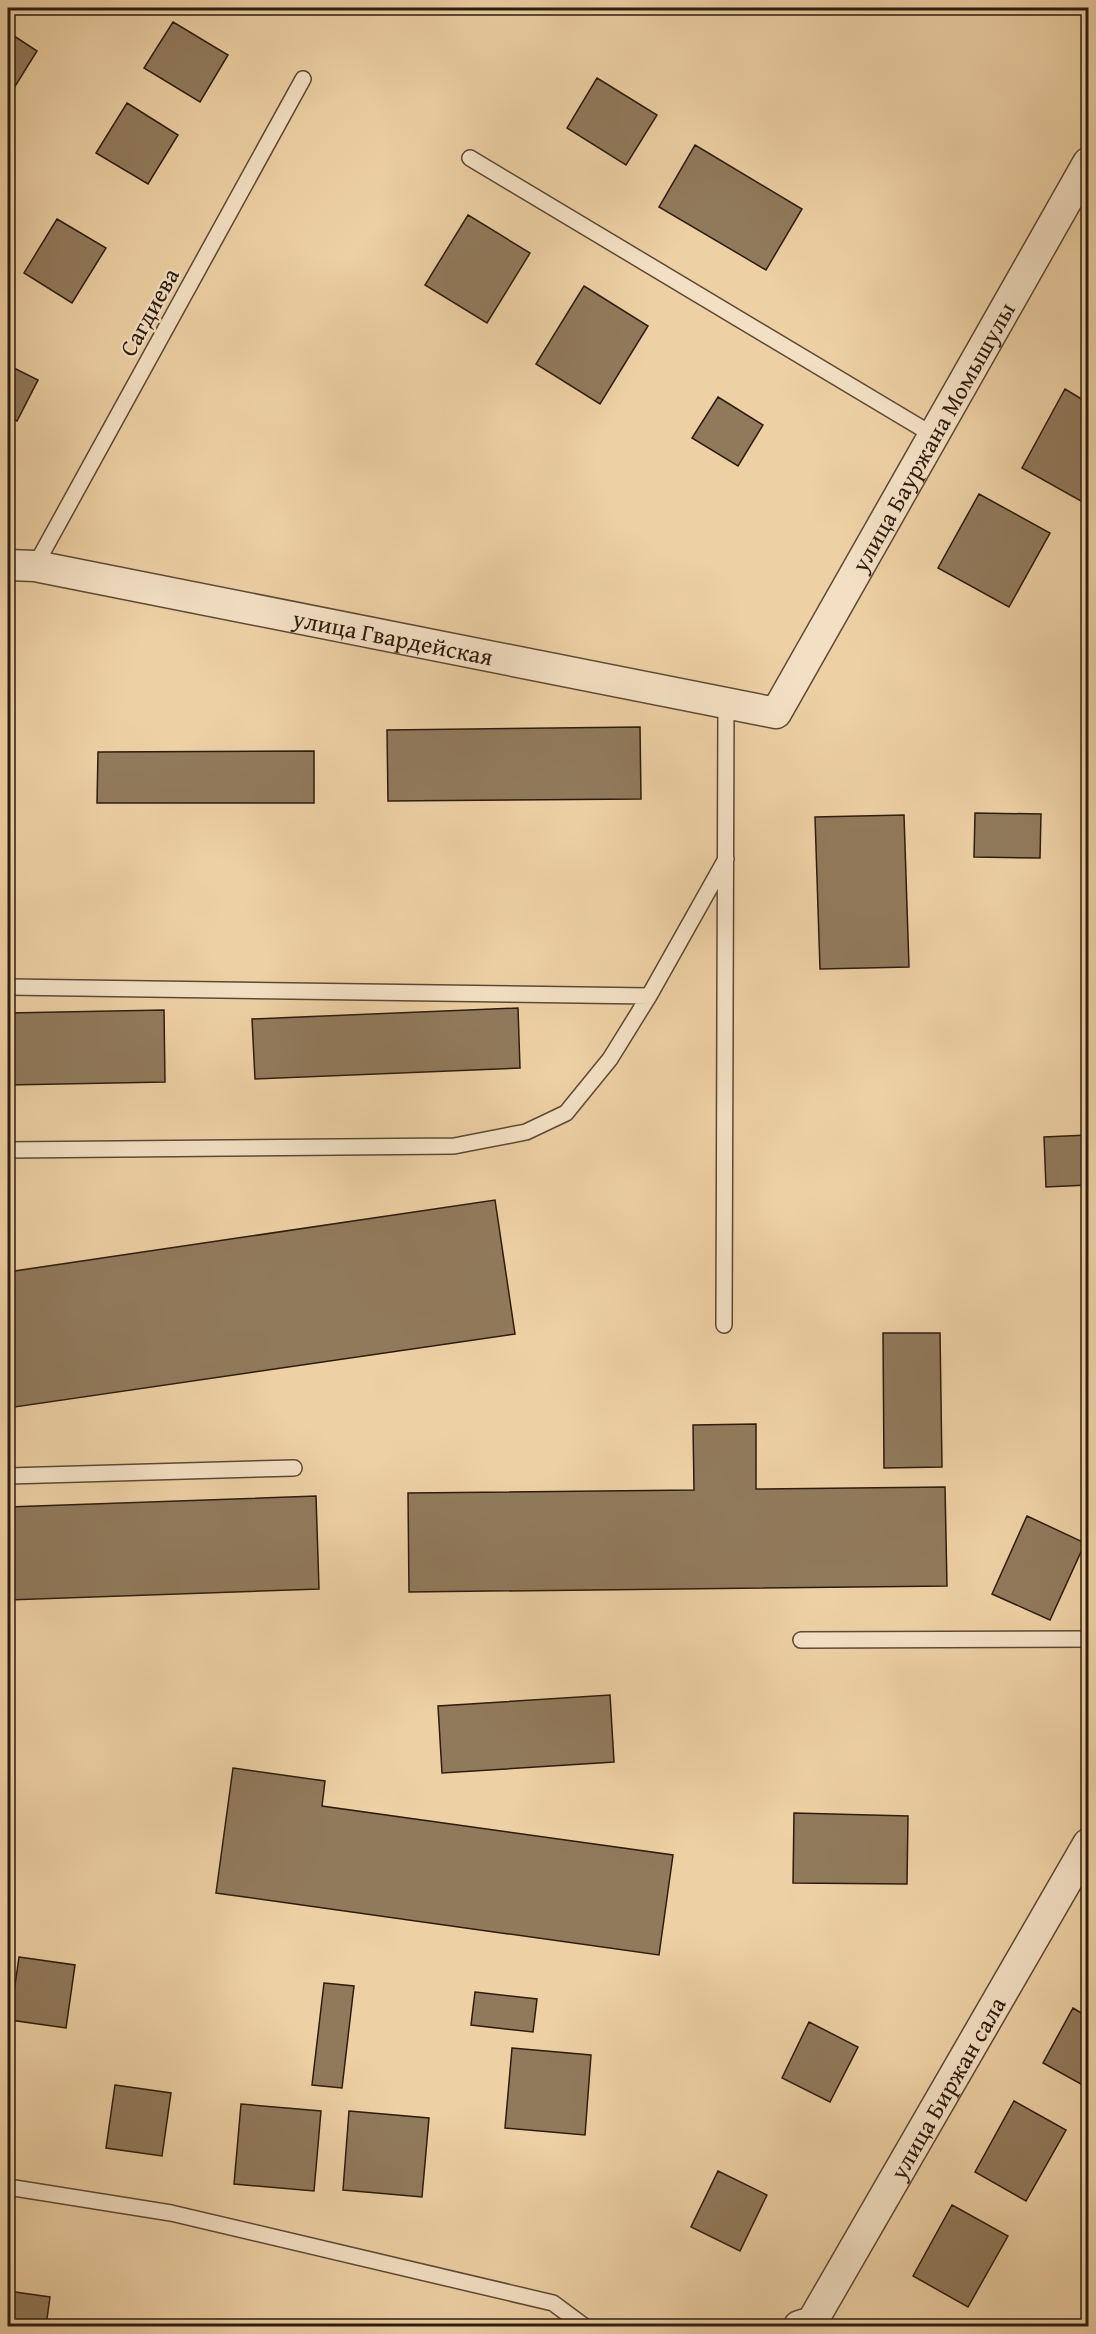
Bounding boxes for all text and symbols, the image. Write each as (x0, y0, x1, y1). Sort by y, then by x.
street label: Сагдиева (110, 261, 188, 363)
street label: улица Бауржана Момышулы (842, 295, 1023, 579)
street label: улица Гвардейская (289, 600, 496, 674)
street label: улица Биржан сала (880, 1989, 1014, 2187)

